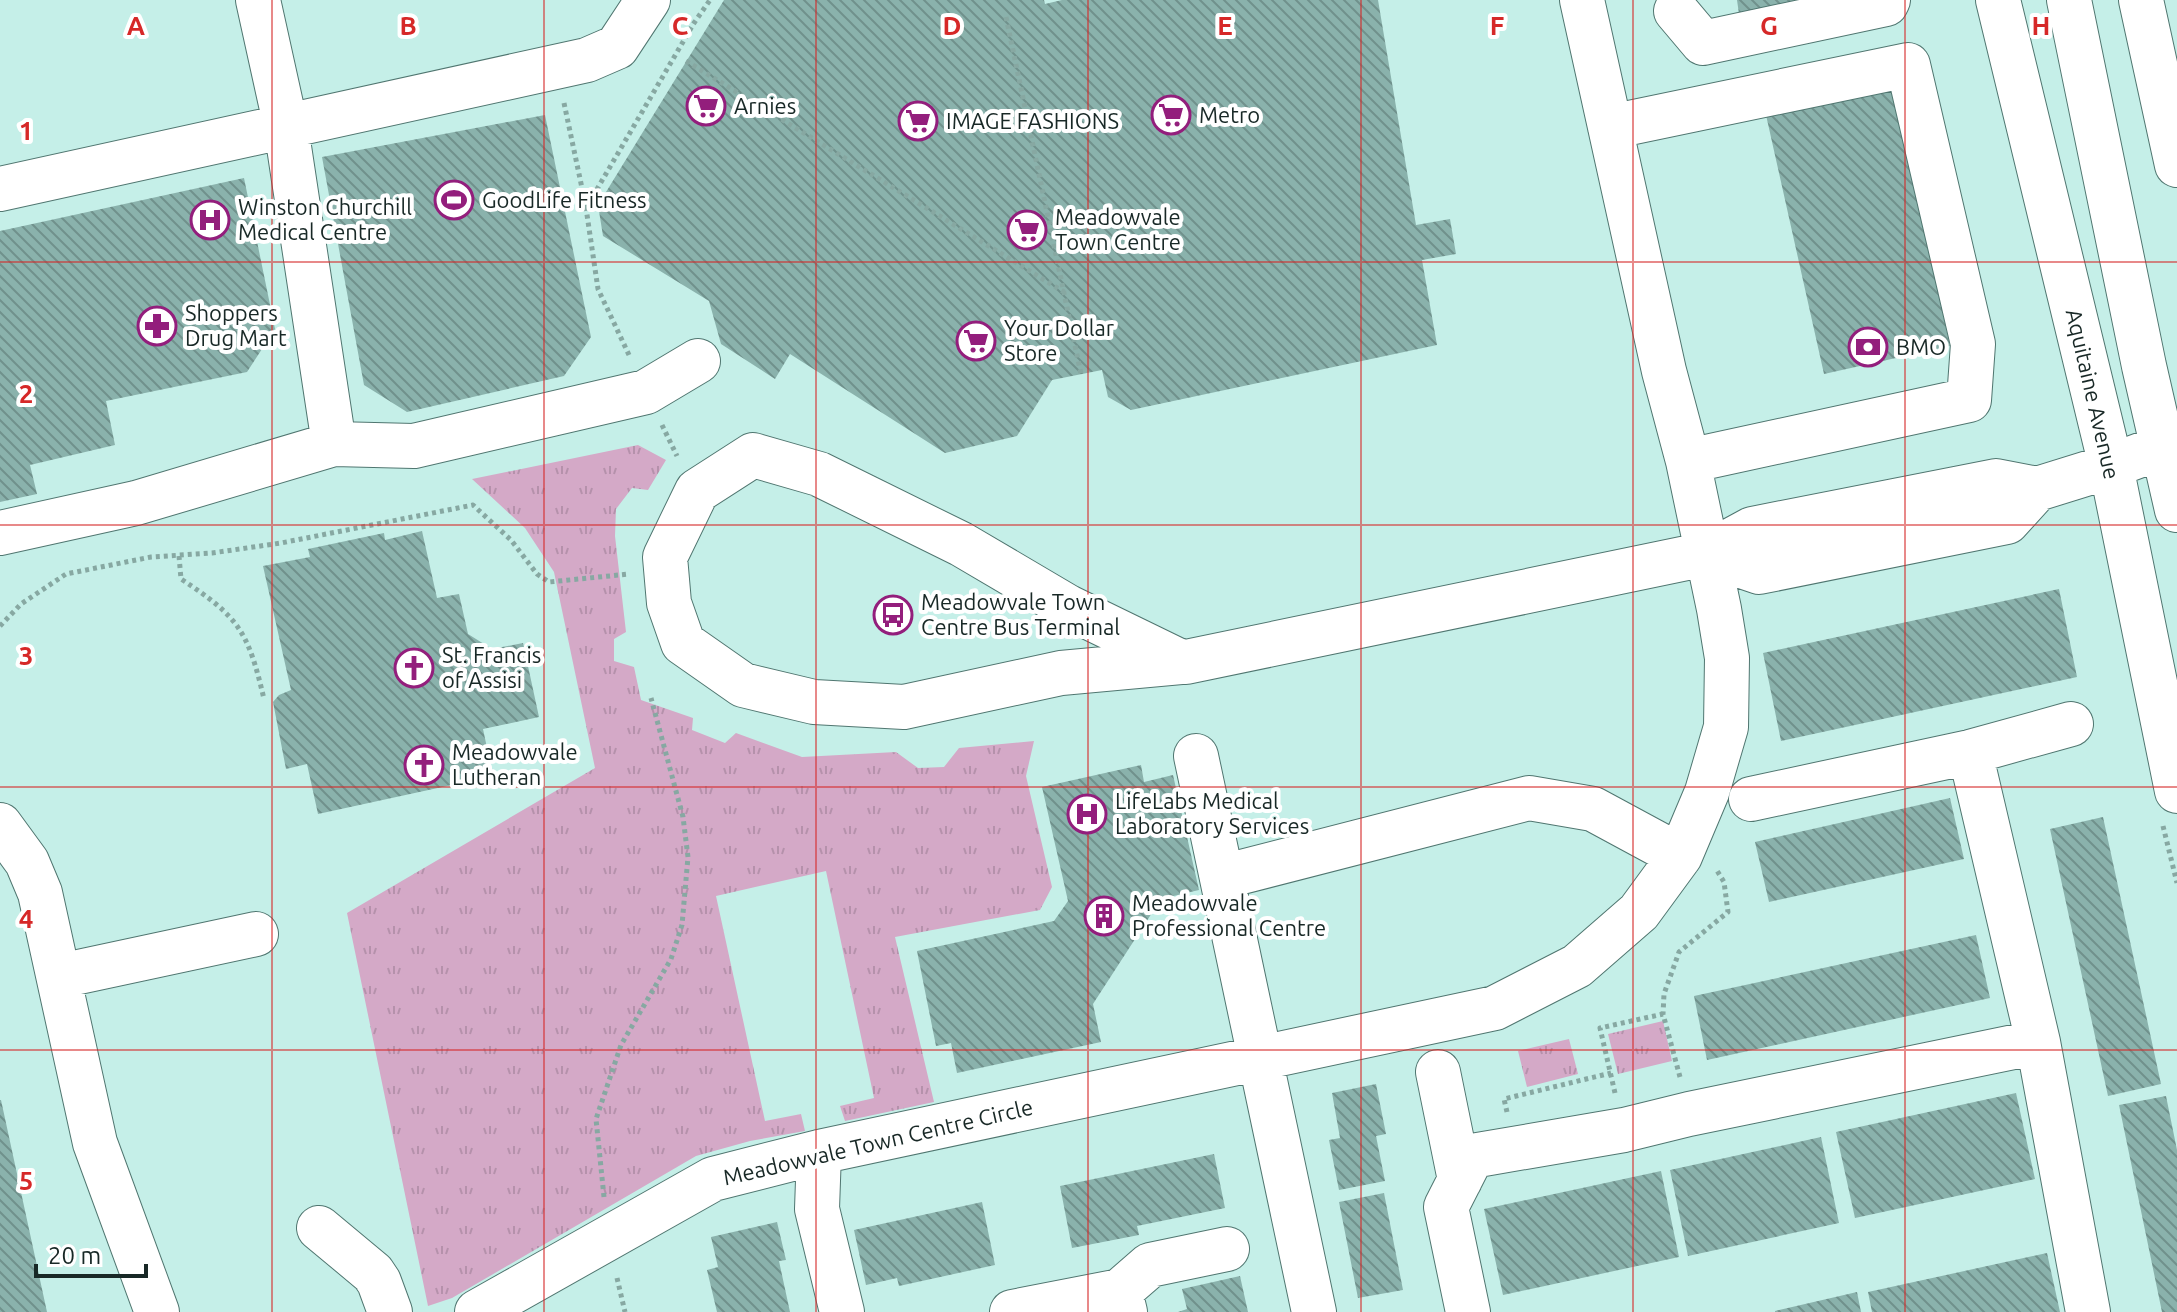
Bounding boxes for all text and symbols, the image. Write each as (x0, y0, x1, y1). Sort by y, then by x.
text: A (127, 11, 146, 40)
text: B (399, 11, 417, 40)
text: C (672, 11, 689, 40)
text: D (943, 11, 961, 40)
text: E (1217, 11, 1233, 40)
text: F (1490, 11, 1504, 40)
text: G (1760, 11, 1778, 40)
text: H (2032, 11, 2050, 40)
supermarket icon: Arnies (685, 85, 727, 127)
place label: Arnies (734, 93, 796, 118)
supermarket icon: Metro (1150, 94, 1192, 136)
supermarket icon: IMAGE FASHIONS (897, 100, 939, 142)
place label: Metro (1199, 102, 1260, 127)
place label: IMAGE FASHIONS (946, 108, 1119, 133)
text: 1 (19, 116, 33, 145)
sports icon: GoodLife Fitness (433, 179, 475, 221)
place label: GoodLife Fitness (482, 187, 647, 212)
place label: Winston Churchill Medical Centre (238, 194, 412, 244)
hospital icon: Winston Churchill Medical Centre (189, 199, 231, 241)
place label: Meadowvale Town Centre (1055, 204, 1181, 254)
supermarket icon: Meadowvale Town Centre (1006, 209, 1048, 251)
place label: Shoppers Drug Mart (185, 300, 287, 350)
pharmacy icon: Shoppers Drug Mart (136, 305, 178, 347)
street label: Aquitaine Avenue (2062, 306, 2125, 482)
place label: Your Dollar Store (1004, 315, 1115, 365)
supermarket icon: Your Dollar Store (955, 320, 997, 362)
bank icon: BMO (1847, 326, 1889, 368)
place label: BMO (1896, 334, 1946, 359)
text: 2 (19, 379, 33, 408)
place label: Meadowvale Town Centre Bus Terminal (921, 589, 1120, 639)
bus stop icon: Meadowvale Town Centre Bus Terminal (872, 594, 914, 636)
text: 3 (19, 641, 33, 670)
place label: St. Francis of Assisi (442, 642, 541, 692)
church icon: St. Francis of Assisi (393, 647, 435, 689)
place label: Meadowvale Lutheran (452, 739, 578, 789)
church icon: Meadowvale Lutheran (403, 744, 445, 786)
place label: LifeLabs Medical Laboratory Services (1115, 788, 1309, 838)
hospital icon: LifeLabs Medical Laboratory Services (1066, 793, 1108, 835)
place label: Meadowvale Professional Centre (1132, 890, 1326, 940)
building icon: Meadowvale Professional Centre (1083, 895, 1125, 937)
text: 4 (19, 904, 33, 933)
street label: Meadowvale Town Centre Circle (721, 1094, 1035, 1189)
text: 5 (19, 1166, 33, 1195)
scale bar (36, 1228, 146, 1278)
text: 20 m (48, 1242, 101, 1269)

